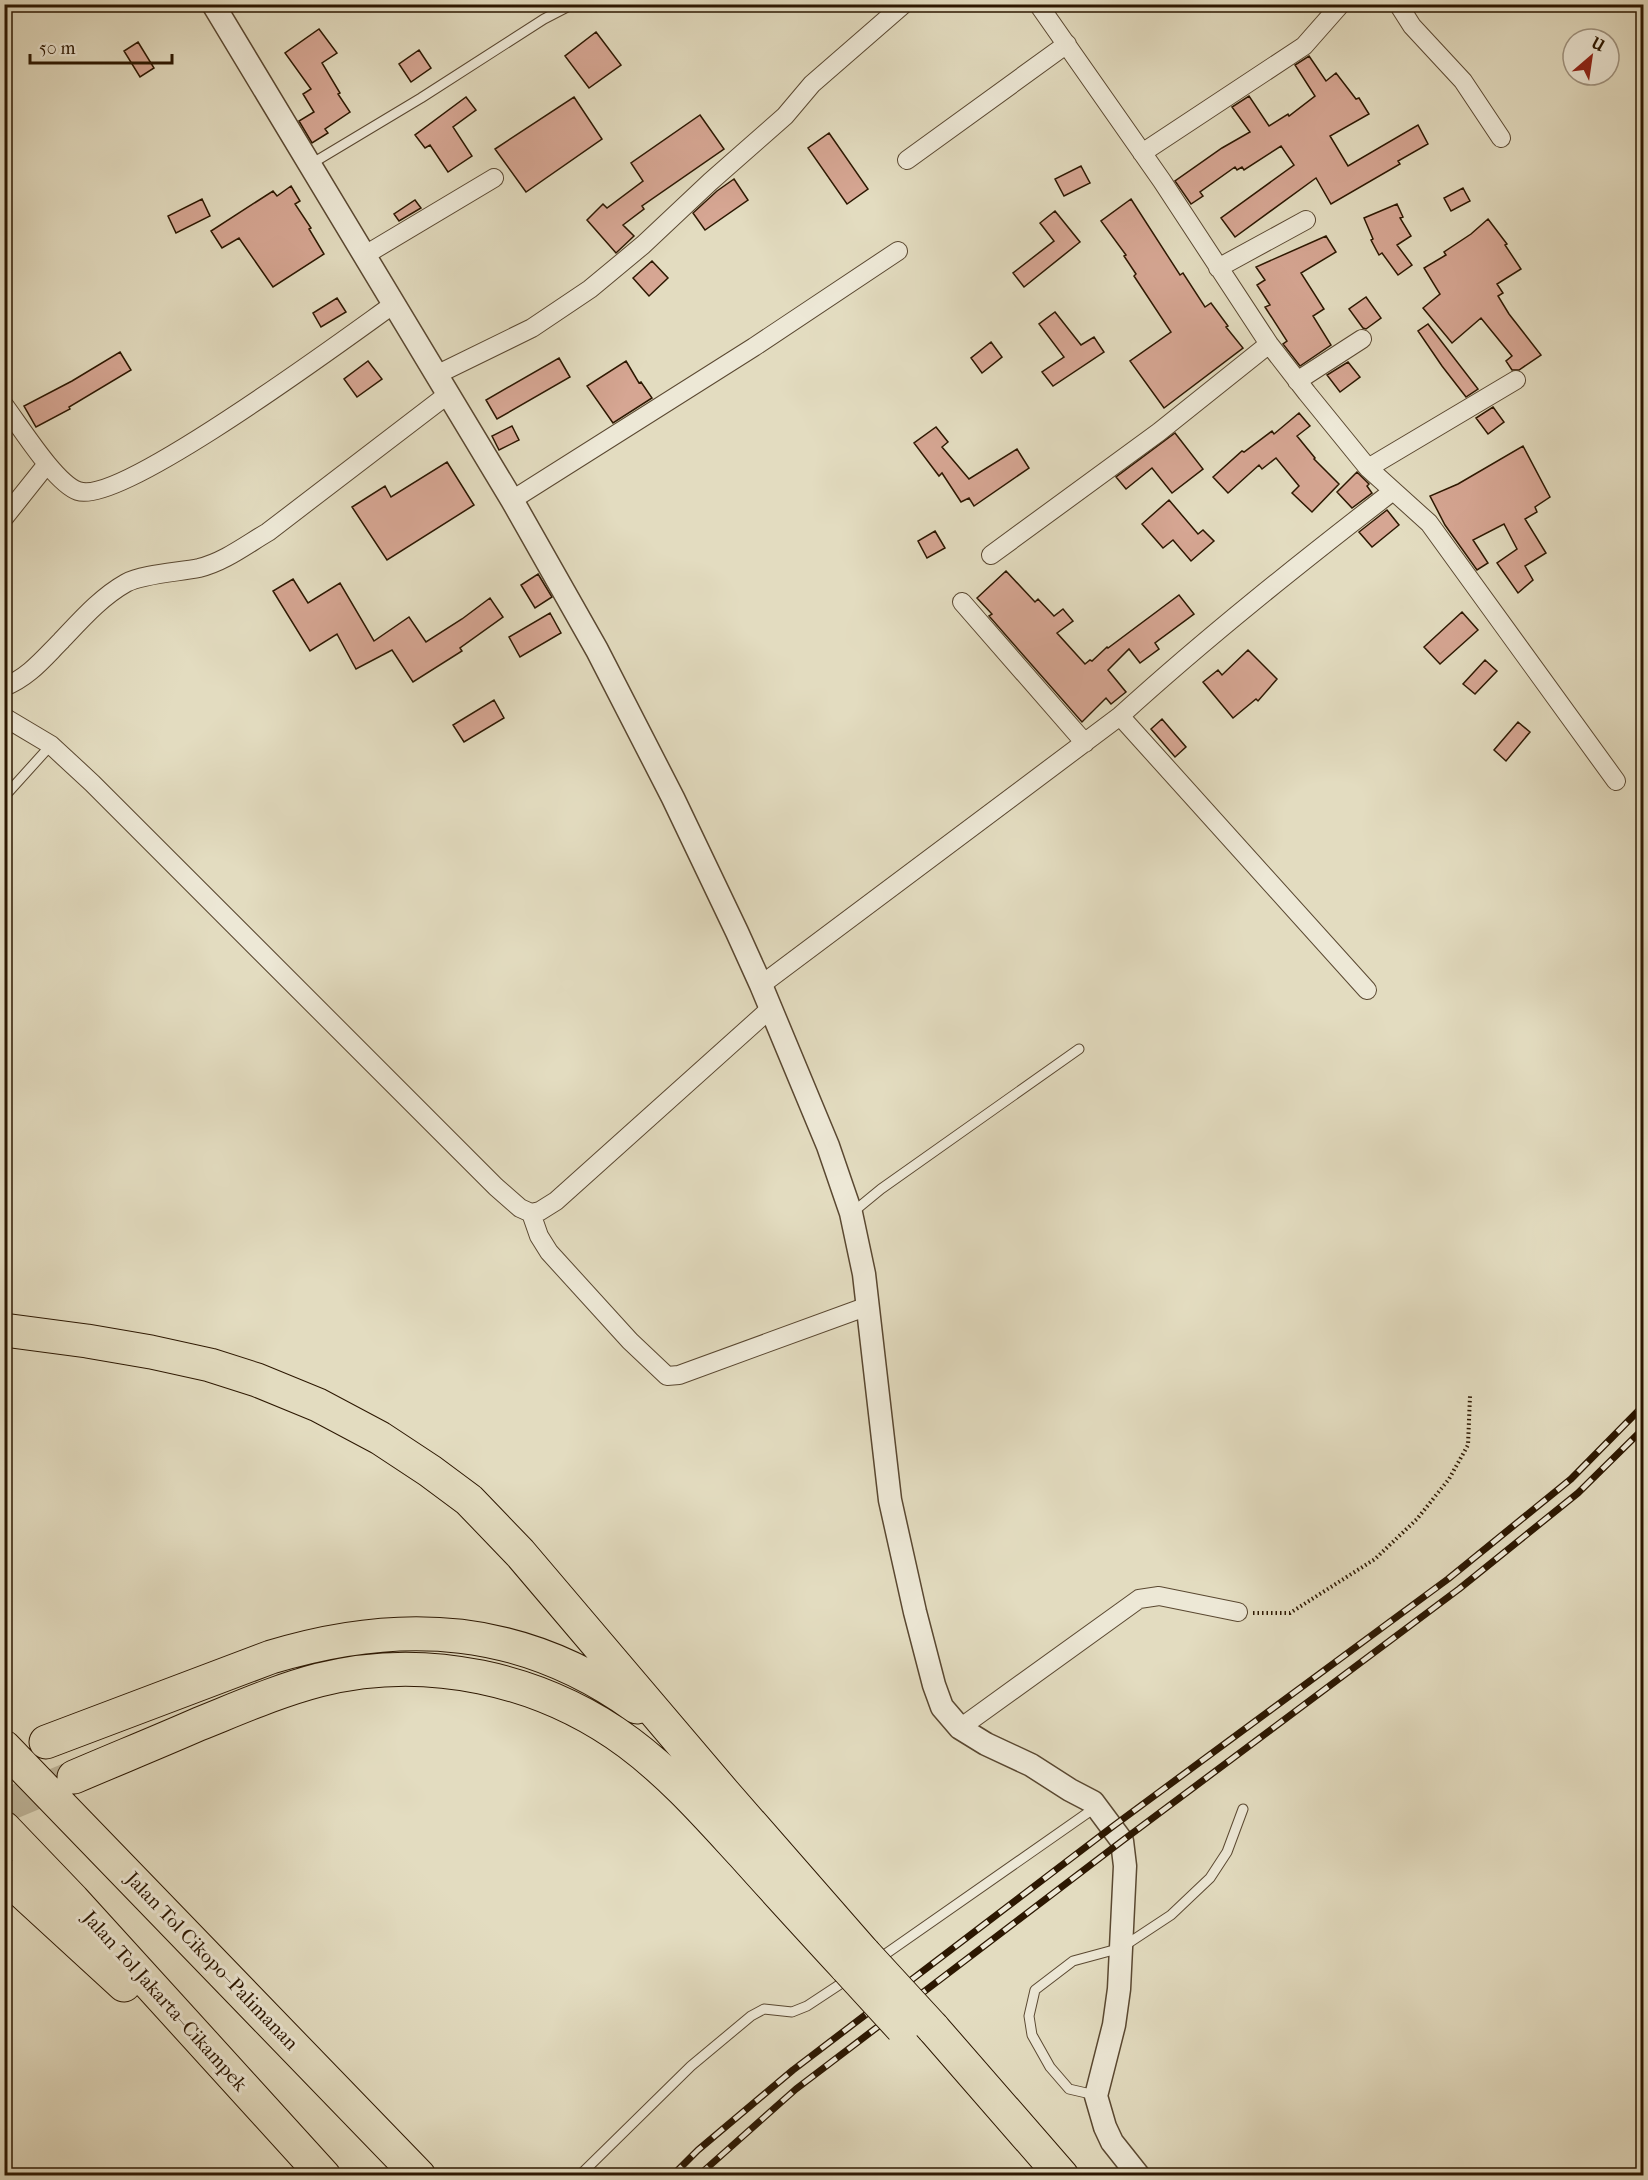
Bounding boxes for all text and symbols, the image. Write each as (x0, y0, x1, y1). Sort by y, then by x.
scale bar (30, 27, 172, 65)
north arrow (1561, 27, 1621, 87)
text: U (1587, 33, 1609, 56)
text: 50 m (39, 38, 76, 59)
street label: Jalan Tol Cikopo–Palimanan (120, 1866, 303, 2055)
street label: Jalan Tol Jakarta–Cikampek (77, 1905, 252, 2096)

